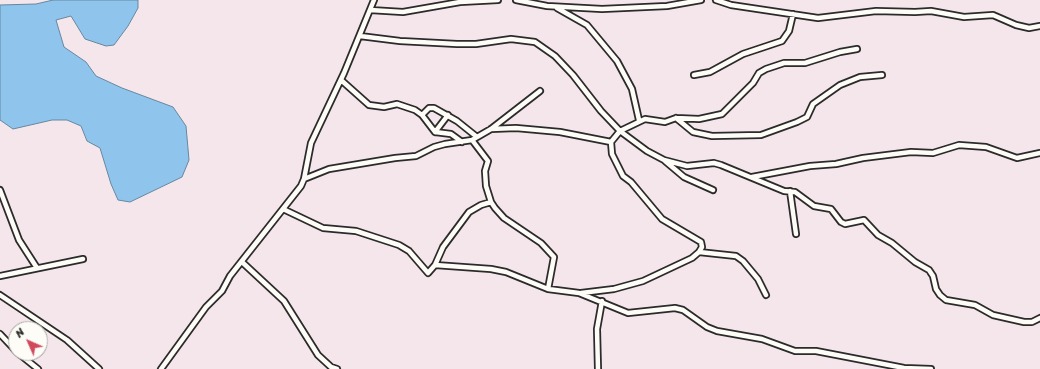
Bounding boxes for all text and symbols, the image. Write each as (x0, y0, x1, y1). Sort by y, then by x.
north arrow (8, 321, 48, 361)
text: N (10, 323, 29, 342)

